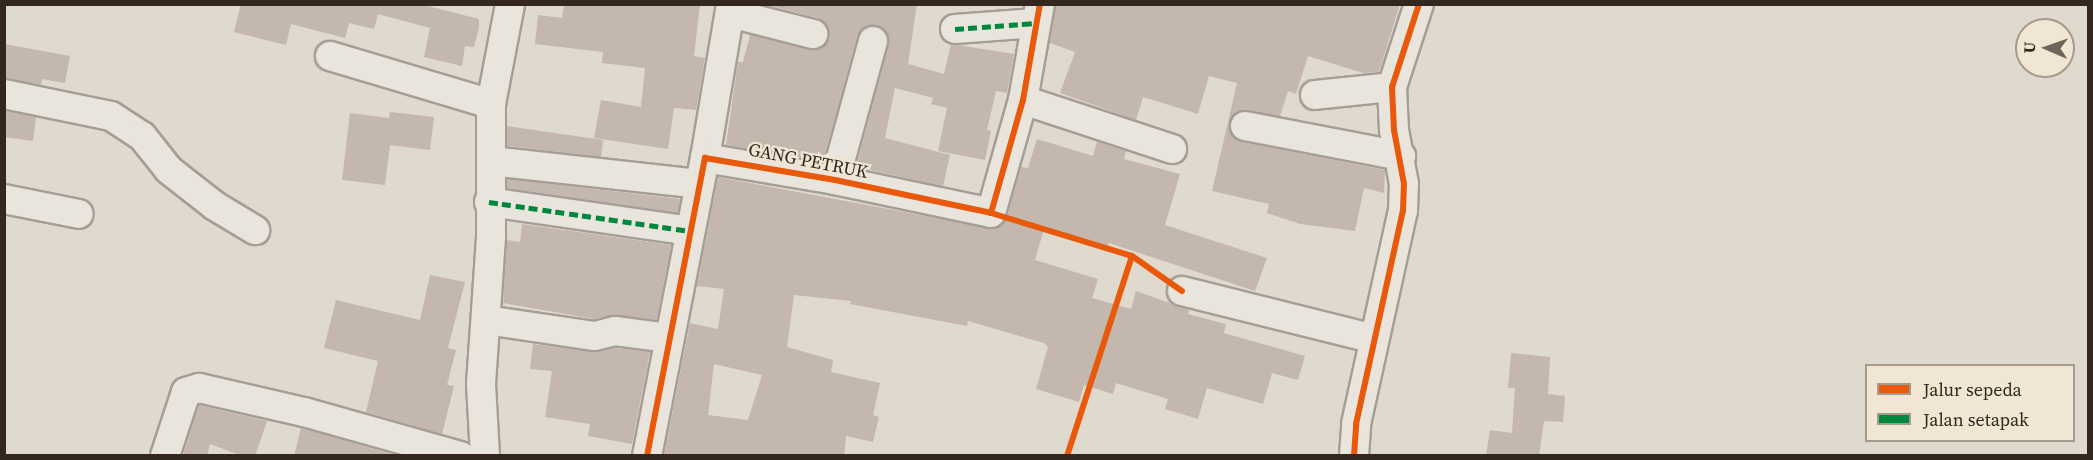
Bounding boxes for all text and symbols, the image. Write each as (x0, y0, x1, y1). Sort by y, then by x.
north arrow (2015, 18, 2075, 78)
text: U (2018, 41, 2040, 54)
street label: GANG PETRUK (746, 139, 870, 183)
legend (1865, 364, 2075, 442)
text: Jalur sepeda (1923, 377, 2022, 402)
text: Jalan setapak (1923, 407, 2029, 432)

